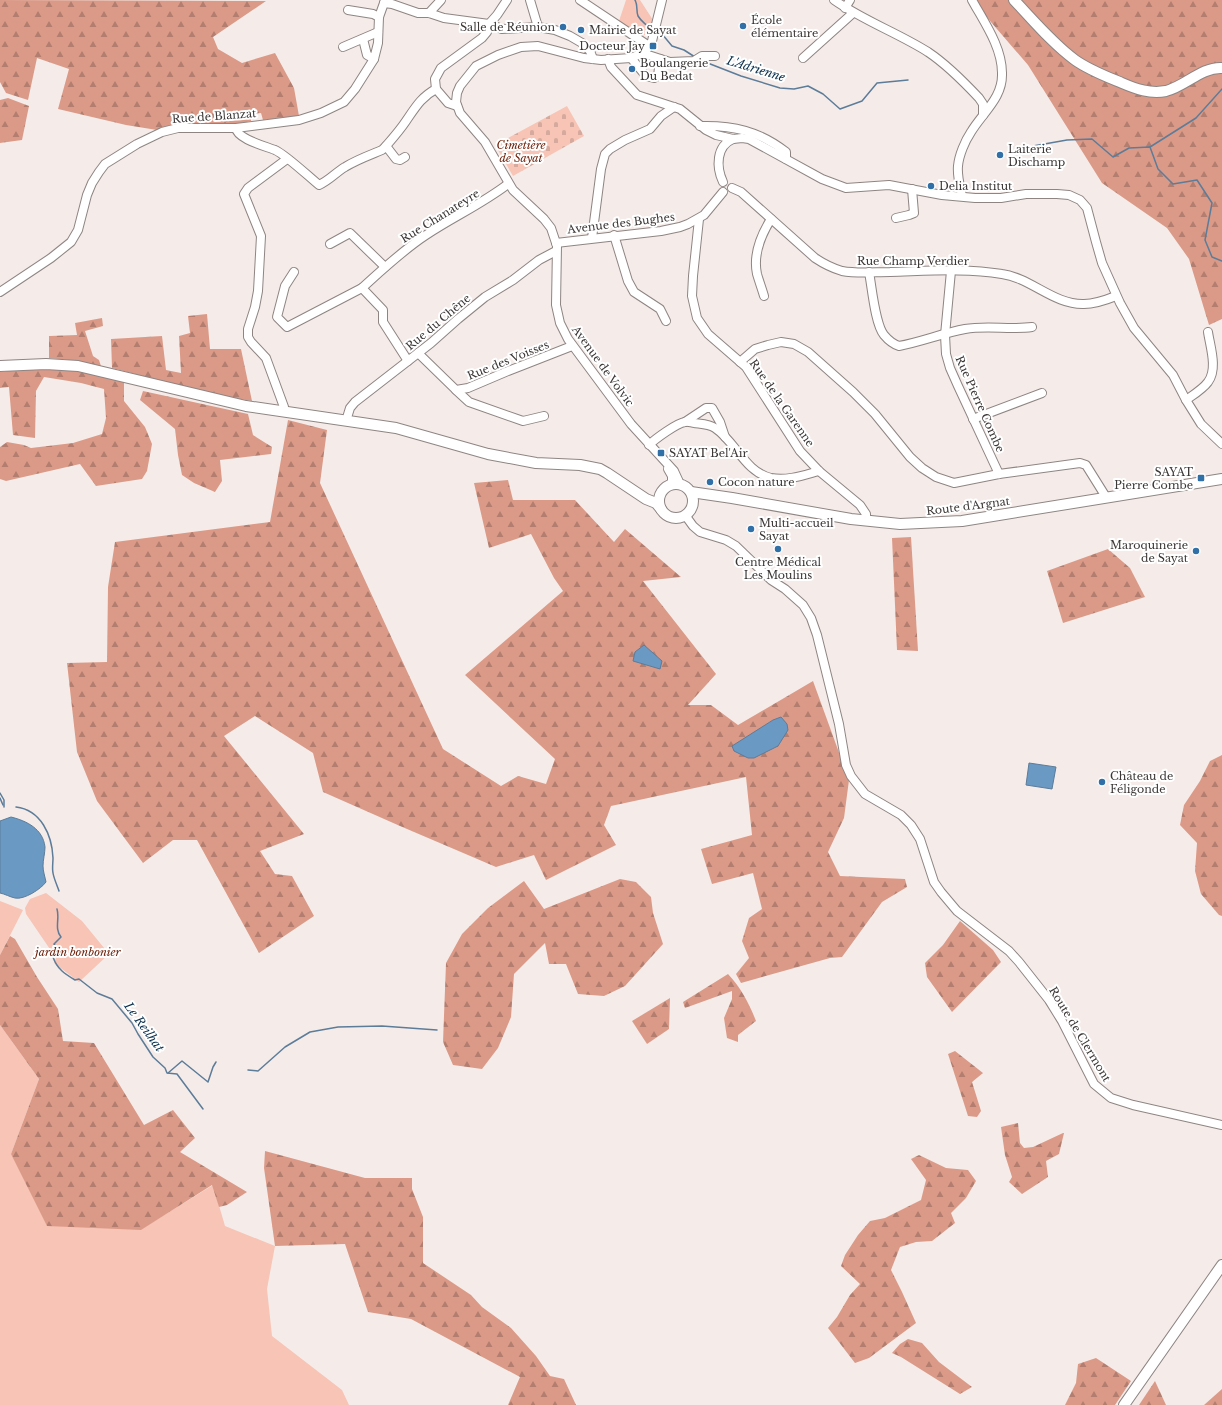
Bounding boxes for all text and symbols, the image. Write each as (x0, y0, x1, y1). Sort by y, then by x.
place label: École élémentaire (751, 13, 818, 40)
place label: Salle de Réunion (460, 20, 555, 34)
marker: École élémentaire (738, 21, 748, 31)
marker: Salle de Réunion (558, 22, 568, 32)
place label: Mairie de Sayat (589, 23, 677, 37)
marker: Mairie de Sayat (576, 25, 586, 35)
place label: Docteur Jay (579, 39, 645, 53)
marker: Docteur Jay (648, 41, 658, 51)
water label: L'Adrienne (724, 52, 788, 85)
place label: Boulangerie Du Bedat (640, 56, 708, 83)
marker: Boulangerie Du Bedat (627, 64, 637, 74)
street label: Rue de Blanzat (171, 106, 257, 126)
park label: Cimetière de Sayat (496, 138, 546, 165)
place label: Laiterie Dischamp (1008, 142, 1065, 169)
marker: Laiterie Dischamp (995, 150, 1005, 160)
place label: Delia Institut (939, 179, 1013, 193)
marker: Delia Institut (926, 181, 936, 191)
street label: Rue Chanateyre (398, 186, 482, 246)
street label: Avenue des Bughes (565, 209, 676, 237)
street label: Rue Champ Verdier (857, 254, 970, 268)
street label: Rue du Chêne (403, 291, 473, 353)
street label: Avenue de Volvic (568, 322, 637, 409)
street label: Rue des Voisses (465, 337, 551, 383)
street label: Rue Pierre Combe (952, 354, 1008, 454)
street label: Rue de la Garenne (747, 357, 817, 449)
place label: SAYAT Bel'Air (669, 446, 748, 460)
marker: SAYAT Bel'Air (656, 448, 666, 458)
place label: SAYAT Pierre Combe (1114, 465, 1193, 492)
marker: SAYAT Pierre Combe (1196, 473, 1206, 483)
place label: Cocon nature (718, 475, 794, 489)
marker: Cocon nature (705, 477, 715, 487)
street label: Route d'Argnat (925, 494, 1011, 518)
place label: Multi-accueil Sayat (759, 516, 834, 543)
marker: Multi-accueil Sayat (746, 524, 756, 534)
place label: Maroquinerie de Sayat (1110, 538, 1189, 565)
marker: Centre Médical Les Moulins (773, 544, 783, 554)
marker: Maroquinerie de Sayat (1191, 546, 1201, 556)
place label: Centre Médical Les Moulins (735, 555, 822, 582)
place label: Château de Féligonde (1110, 769, 1173, 796)
marker: Château de Féligonde (1097, 777, 1107, 787)
park label: jardin bonbonier (32, 945, 122, 959)
street label: Route de Clermont (1046, 984, 1114, 1085)
water label: Le Reilhat (121, 998, 168, 1055)

